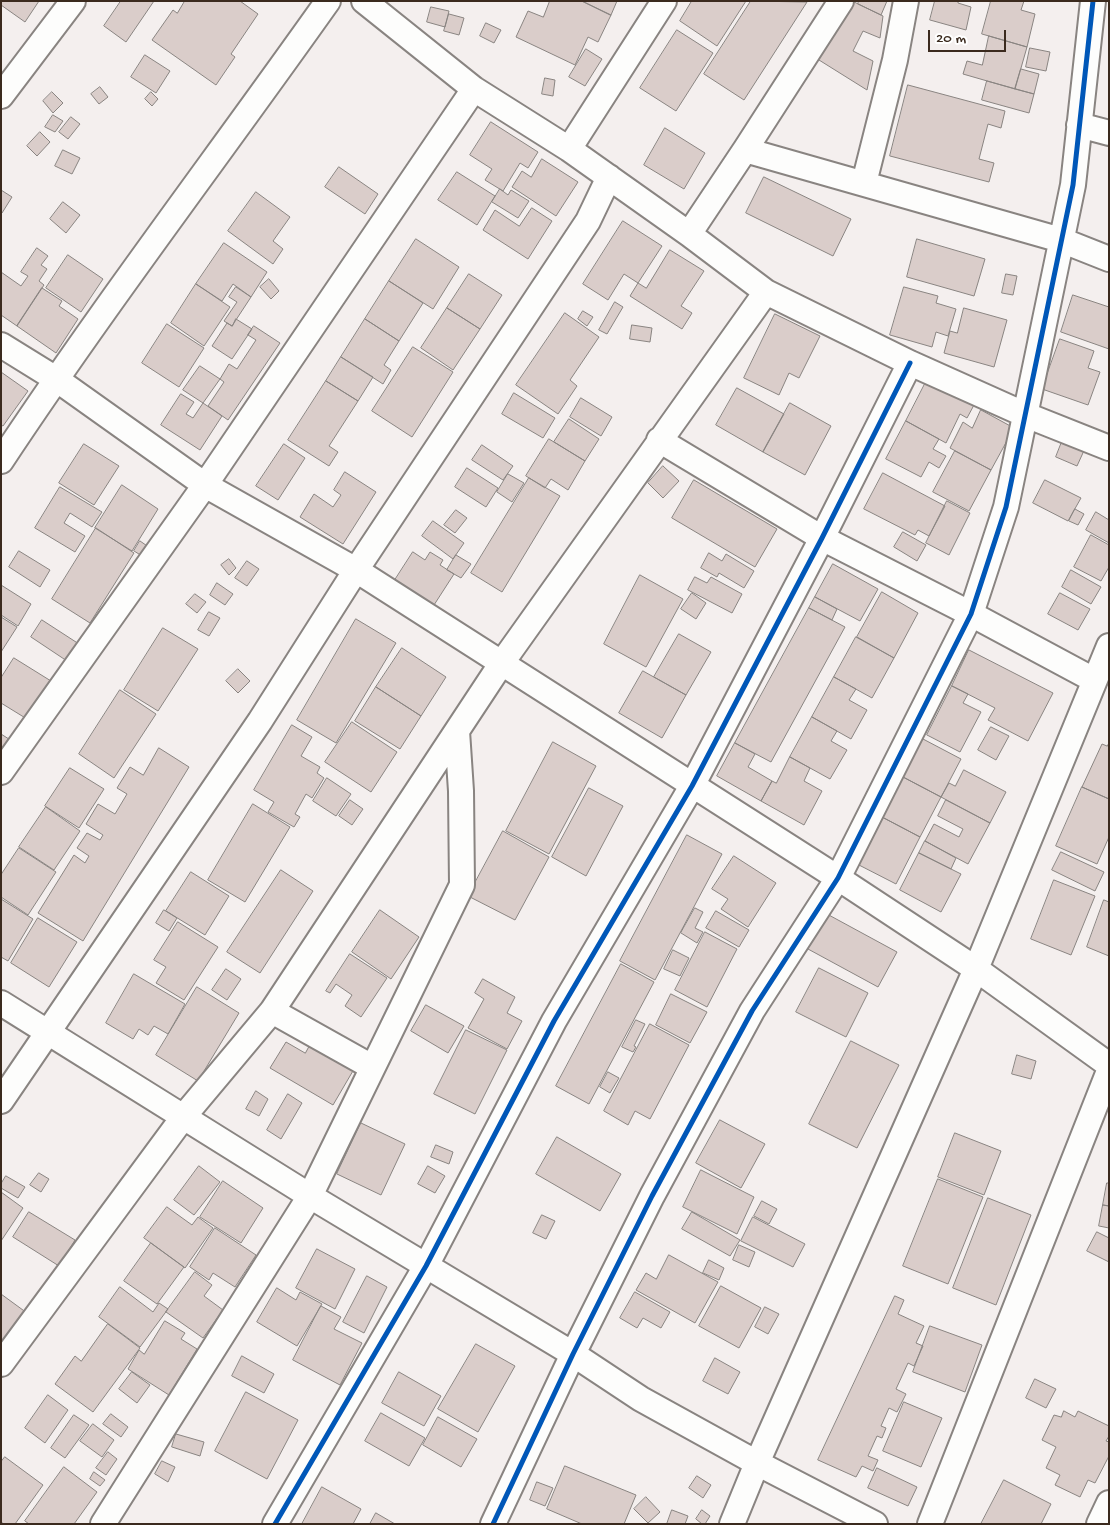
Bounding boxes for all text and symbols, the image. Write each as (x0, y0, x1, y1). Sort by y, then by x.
scale bar (930, 20, 1008, 52)
text: 20 m (936, 30, 966, 48)

